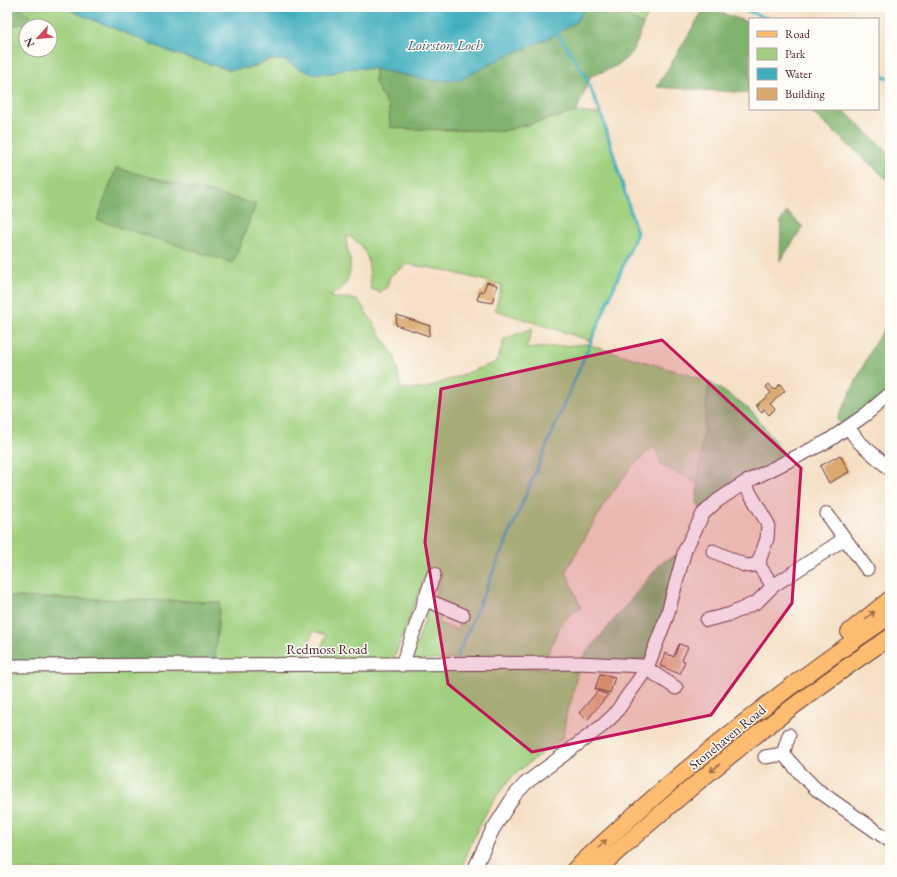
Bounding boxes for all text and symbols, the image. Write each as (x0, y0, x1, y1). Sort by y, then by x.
north arrow (18, 18, 58, 58)
legend (749, 18, 879, 110)
text: Road (785, 26, 811, 42)
text: N (21, 35, 37, 50)
water label: Loirston Loch (406, 35, 483, 54)
text: Park (785, 46, 806, 62)
text: Water (785, 66, 812, 82)
text: Building (785, 86, 826, 102)
one-way arrow (865, 611, 876, 619)
street label: Redmoss Road (286, 640, 369, 658)
street label: Stonehaven Road (685, 700, 770, 774)
one-way arrow (710, 763, 720, 772)
one-way arrow (597, 839, 608, 848)

